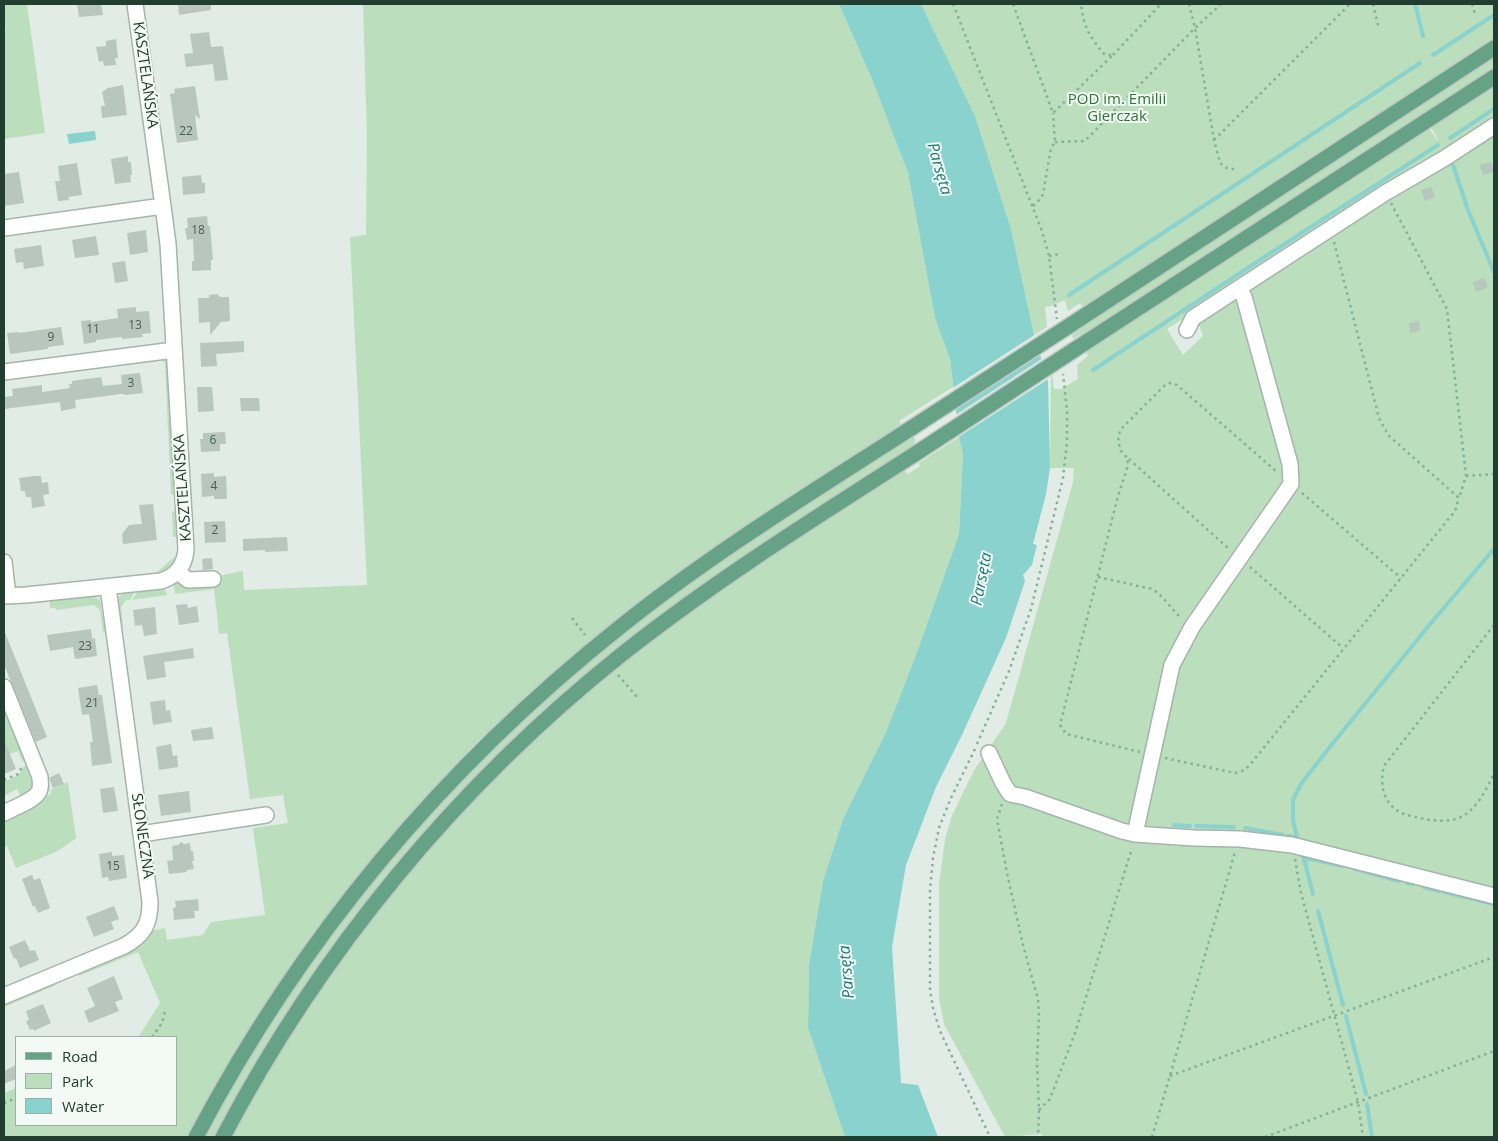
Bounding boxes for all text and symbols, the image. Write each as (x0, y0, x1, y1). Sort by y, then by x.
street label: KASZTELAŃSKA (129, 20, 161, 130)
park label: POD im. Emilii Gierczak (1068, 91, 1166, 126)
house number: 22 (179, 125, 193, 139)
water label: Parsęta (922, 141, 956, 197)
house number: 18 (191, 224, 205, 238)
house number: 13 (128, 319, 142, 333)
house number: 11 (86, 323, 100, 337)
house number: 9 (48, 331, 54, 345)
house number: 3 (128, 377, 134, 391)
street label: KASZTELAŃSKA (170, 434, 196, 542)
house number: 6 (210, 434, 216, 448)
house number: 4 (211, 480, 217, 494)
house number: 2 (212, 524, 218, 538)
water label: Parsęta (967, 551, 997, 607)
house number: 23 (78, 640, 92, 654)
house number: 21 (85, 697, 99, 711)
street label: SŁONECZNA (127, 792, 157, 880)
house number: 15 (106, 860, 120, 874)
water label: Parsęta (835, 944, 859, 1000)
legend (15, 1036, 178, 1126)
text: Road (62, 1046, 98, 1066)
text: Park (62, 1071, 93, 1091)
text: Water (62, 1096, 104, 1116)

